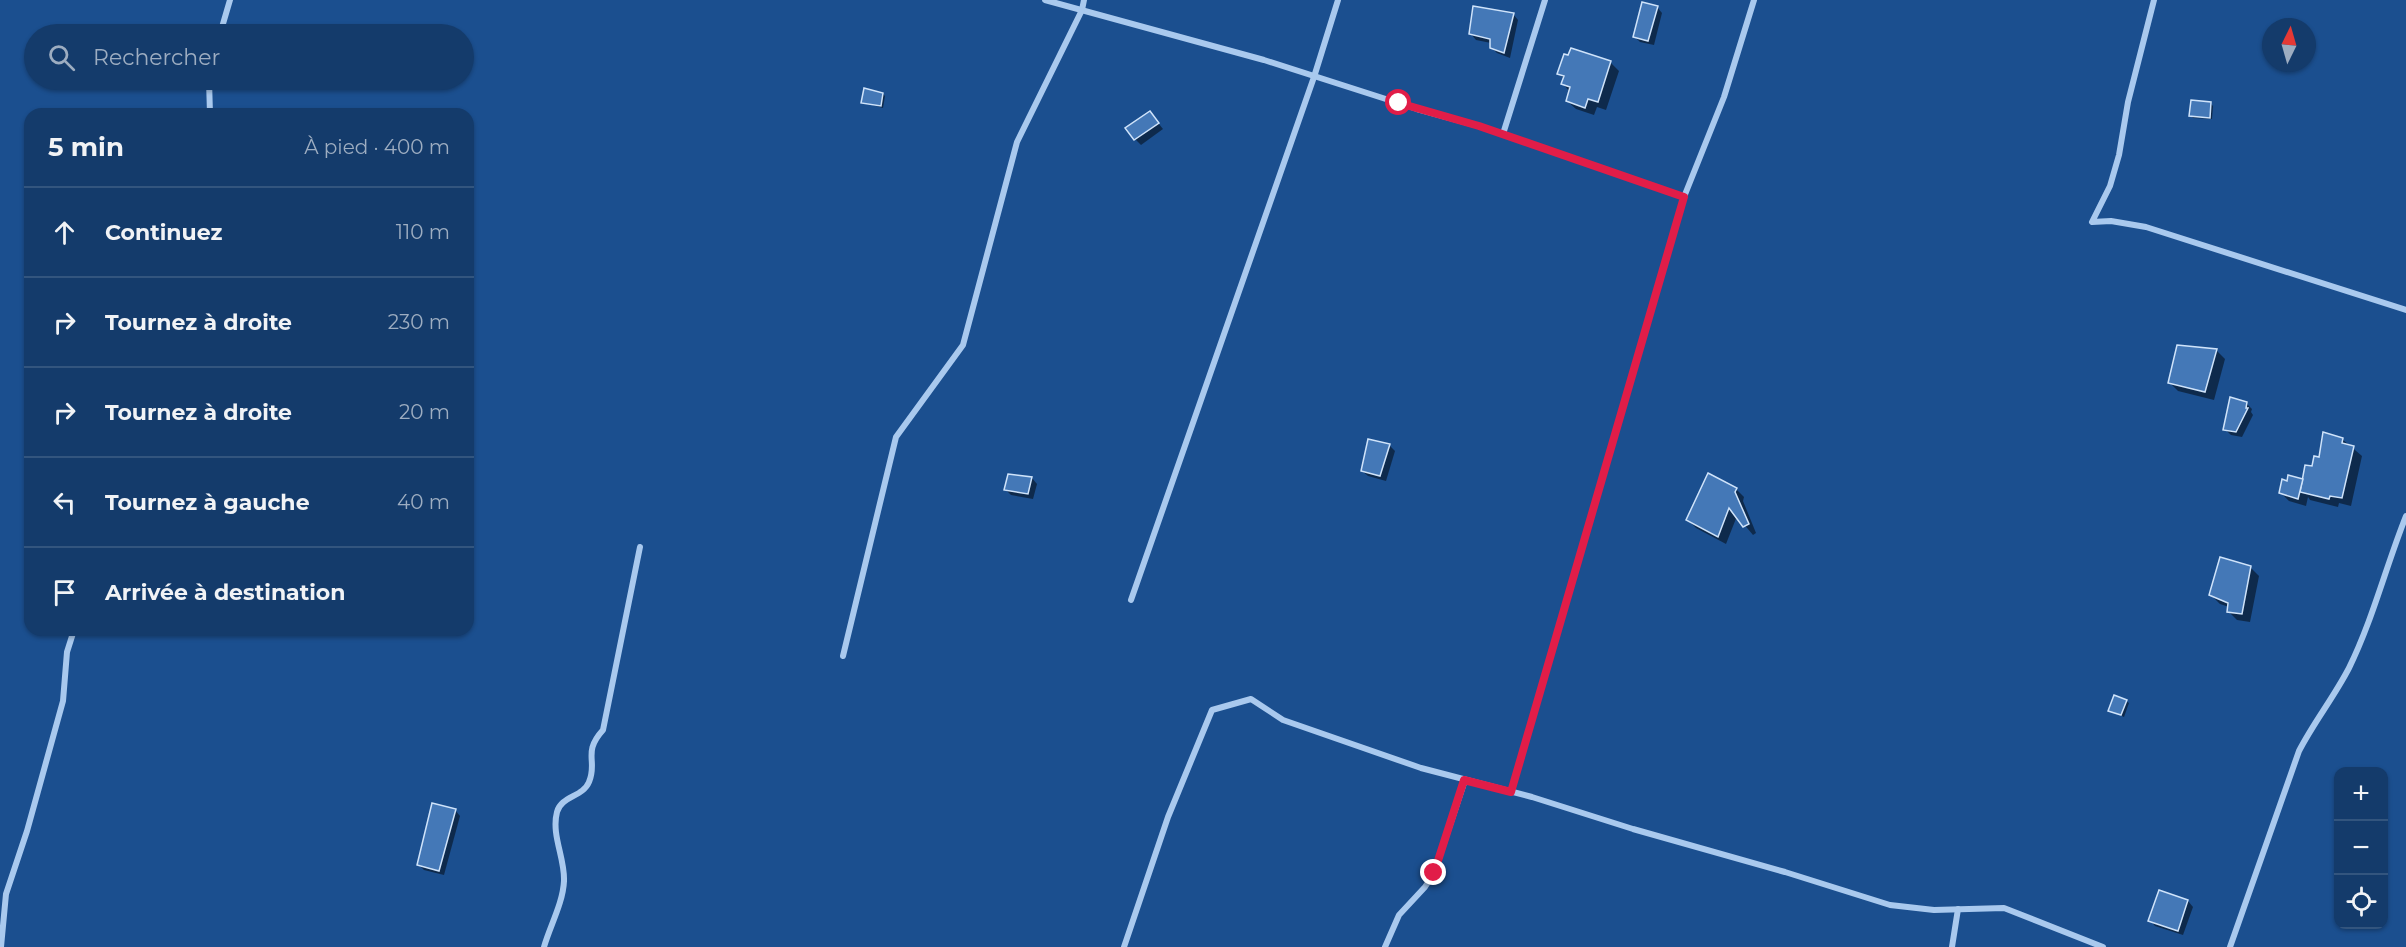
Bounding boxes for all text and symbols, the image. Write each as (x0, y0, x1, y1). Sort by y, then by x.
north arrow (2262, 18, 2316, 72)
search box (24, 24, 474, 90)
icon: search (45, 41, 78, 74)
text: Rechercher (93, 44, 220, 71)
route start (1385, 89, 1411, 115)
text: 5 min (48, 131, 124, 163)
text: À pied · 400 m (304, 135, 450, 159)
icon: ahead (48, 216, 81, 249)
text: Continuez (105, 219, 222, 246)
text: 110 m (396, 220, 450, 244)
icon: right (48, 306, 81, 339)
text: Tournez à droite (105, 309, 292, 336)
text: 230 m (388, 310, 450, 334)
icon: right (48, 396, 81, 429)
text: Tournez à droite (105, 399, 292, 426)
text: 20 m (399, 400, 450, 424)
icon: left (48, 486, 81, 519)
text: Tournez à gauche (105, 489, 310, 516)
text: 40 m (397, 490, 450, 514)
icon: arrive (48, 576, 81, 609)
text: Arrivée à destination (105, 579, 345, 606)
map controls (2334, 767, 2388, 929)
button: + (2334, 767, 2388, 821)
button: − (2334, 821, 2388, 875)
route end (1420, 859, 1446, 885)
button: locate (2334, 875, 2388, 929)

